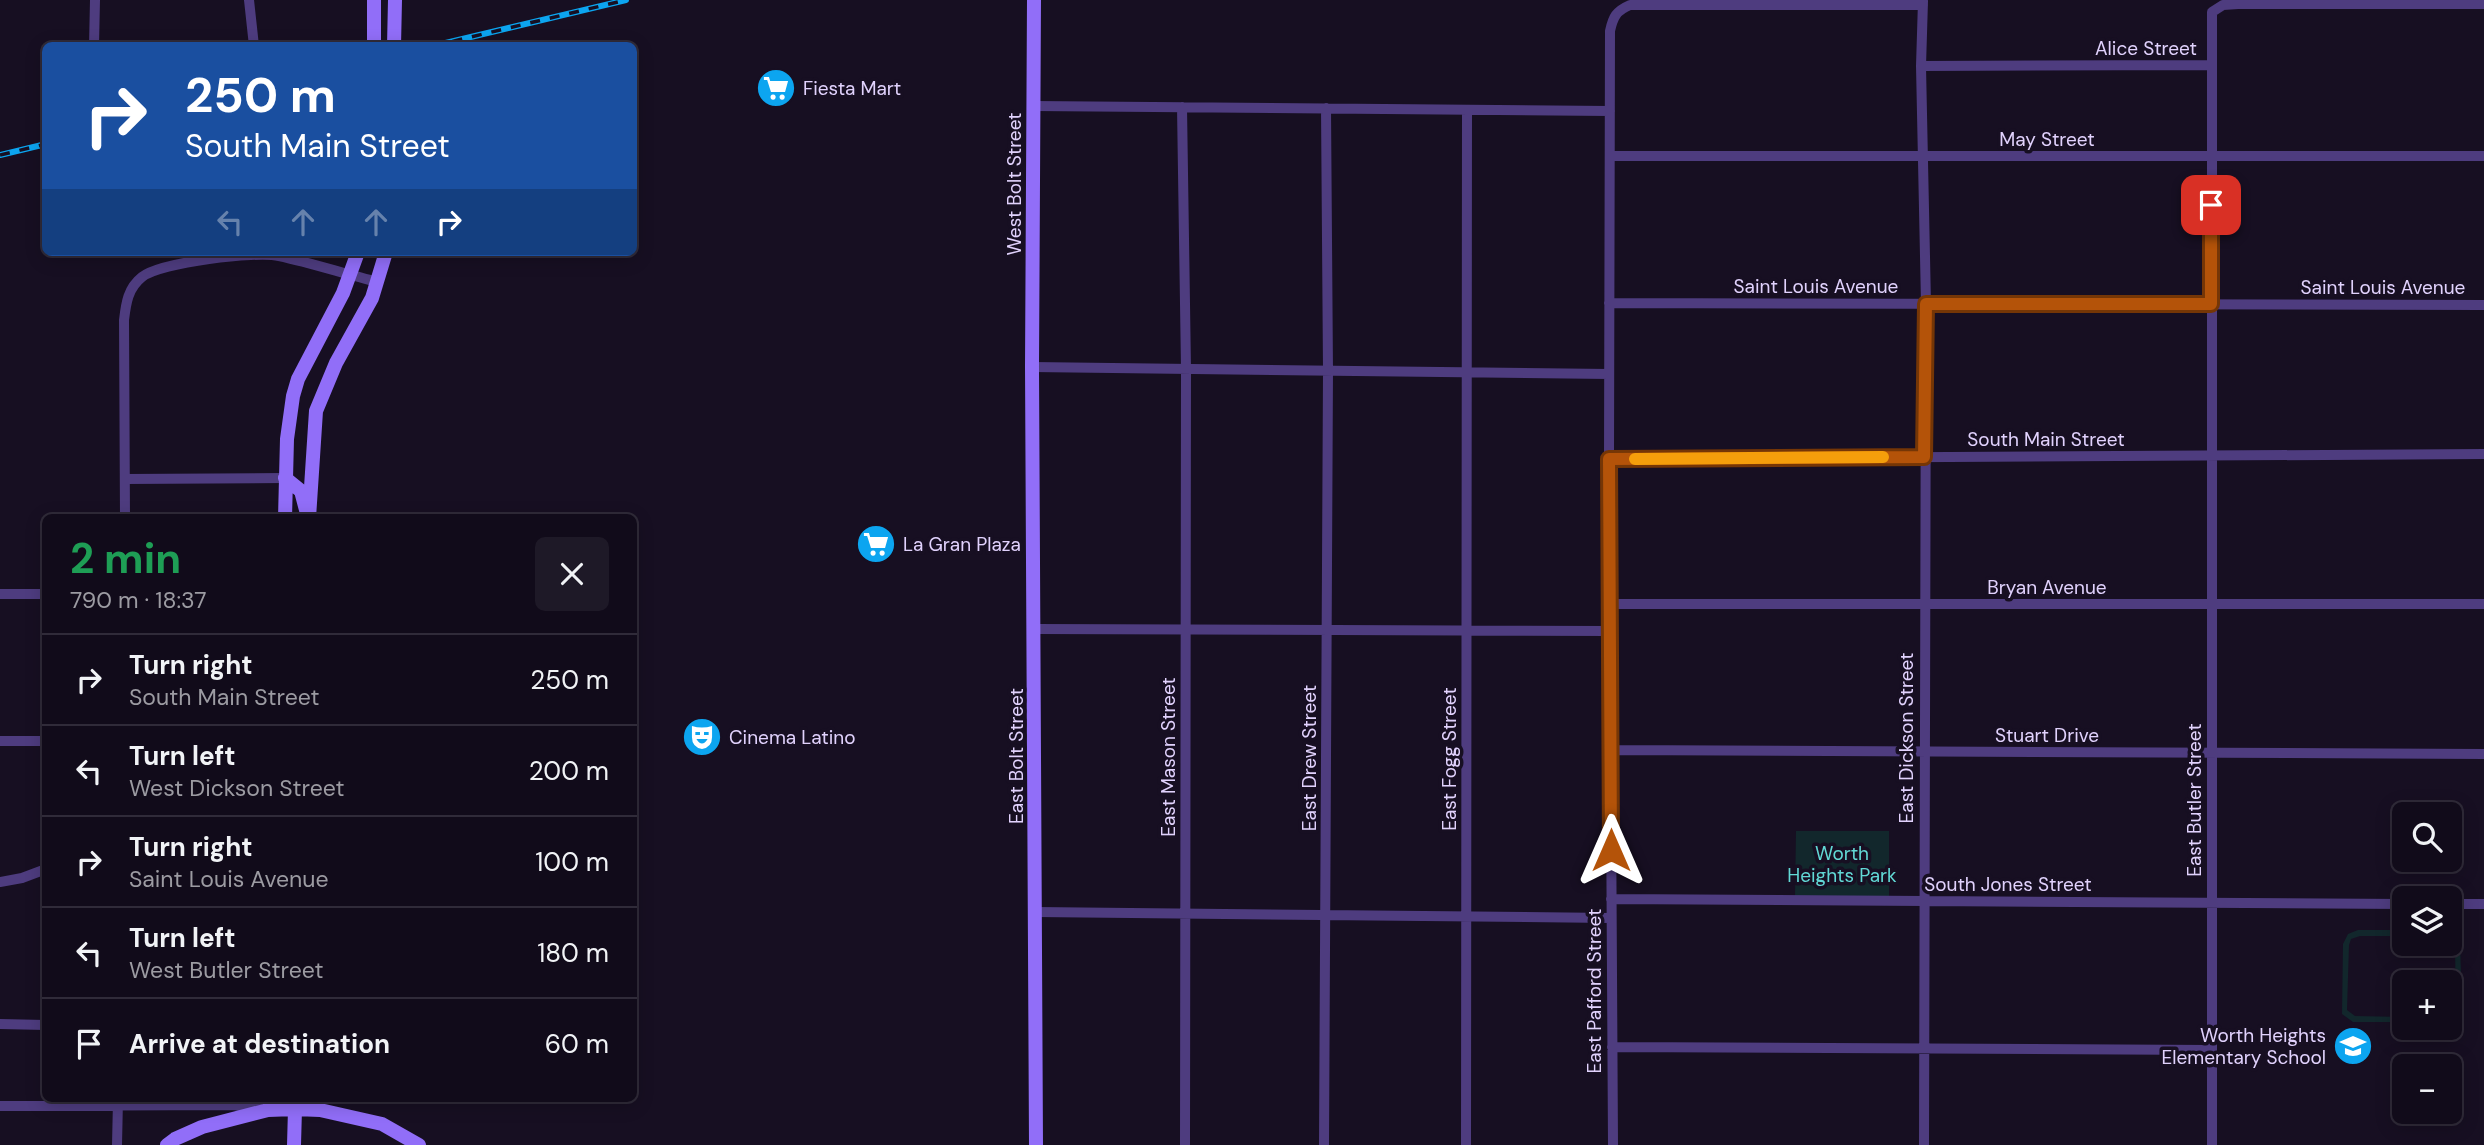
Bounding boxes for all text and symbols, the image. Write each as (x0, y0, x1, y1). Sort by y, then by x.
street label: Alice Street (2095, 36, 2197, 61)
text: 250 m (185, 63, 336, 127)
supermarket icon: Fiesta Mart (755, 67, 797, 109)
icon: right (70, 70, 161, 161)
place label: Fiesta Mart (803, 76, 901, 101)
street label: West Bolt Street (1002, 112, 1027, 256)
text: South Main Street (185, 125, 450, 167)
street label: May Street (1999, 127, 2095, 152)
pin (2181, 175, 2241, 235)
icon: arrive (2192, 186, 2230, 224)
icon: left (211, 203, 249, 241)
icon: ahead (284, 203, 322, 241)
icon: ahead (357, 203, 395, 241)
icon: right (430, 203, 468, 241)
street label: Saint Louis Avenue (1734, 274, 1898, 299)
street label: Saint Louis Avenue (2301, 275, 2465, 300)
street label: South Main Street (1967, 427, 2125, 452)
supermarket icon: La Gran Plaza (855, 523, 897, 565)
text: 2 min (70, 531, 181, 586)
place label: La Gran Plaza (903, 532, 1021, 557)
button: close (535, 537, 609, 611)
street label: Bryan Avenue (1987, 575, 2107, 600)
text: 790 m · 18:37 (70, 585, 207, 615)
text: Turn right (129, 648, 253, 682)
street label: East Dickson Street (1894, 653, 1919, 823)
icon: right (70, 661, 108, 699)
text: 250 m (530, 663, 609, 697)
street label: East Mason Street (1156, 677, 1181, 837)
text: South Main Street (129, 682, 319, 712)
street label: East Drew Street (1297, 685, 1322, 831)
street label: East Fogg Street (1437, 687, 1462, 831)
street label: East Bolt Street (1004, 688, 1029, 824)
theatre icon: Cinema Latino (681, 716, 723, 758)
street label: Stuart Drive (1995, 723, 2099, 748)
street label: East Butler Street (2182, 723, 2207, 877)
place label: Cinema Latino (729, 725, 855, 750)
text: Turn left (129, 739, 236, 773)
icon: left (70, 752, 108, 790)
text: 200 m (529, 754, 609, 788)
text: West Dickson Street (129, 773, 344, 803)
map controls (2392, 802, 2462, 1124)
button: search (2392, 802, 2462, 872)
position arrow (1574, 813, 1648, 887)
text: Turn right (129, 830, 253, 864)
park label: Worth Heights Park (1787, 841, 1897, 888)
icon: right (70, 843, 108, 881)
text: 100 m (535, 845, 609, 879)
text: Saint Louis Avenue (129, 864, 329, 894)
street label: South Jones Street (1924, 872, 2092, 897)
button: layers (2392, 886, 2462, 956)
street label: East Pafford Street (1582, 909, 1607, 1073)
text: Turn left (129, 921, 236, 955)
icon: left (70, 934, 108, 972)
text: 180 m (537, 936, 609, 970)
text: West Butler Street (129, 955, 323, 985)
button: + (2392, 970, 2462, 1040)
place label: Worth Heights Elementary School (2162, 1023, 2326, 1070)
icon: arrive (70, 1025, 108, 1063)
school or university icon: Worth Heights Elementary School (2332, 1025, 2374, 1067)
text: Arrive at destination (129, 1027, 390, 1061)
text: 60 m (545, 1027, 609, 1061)
button: − (2392, 1054, 2462, 1124)

